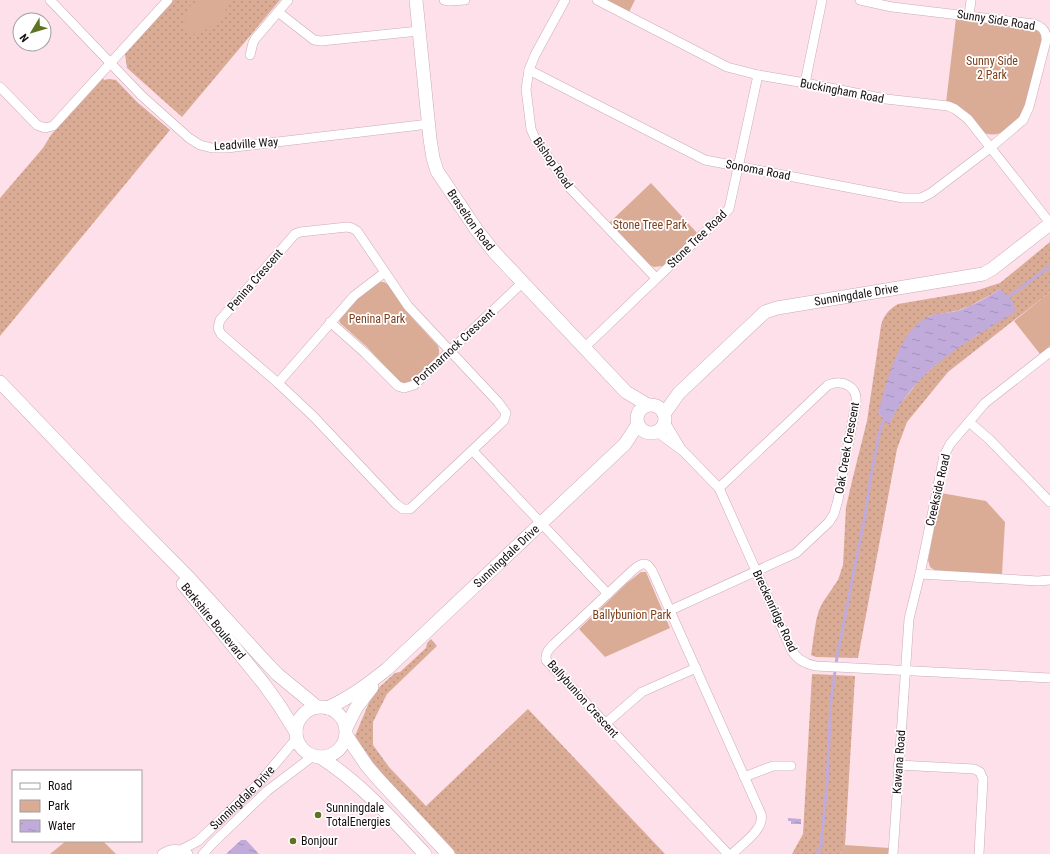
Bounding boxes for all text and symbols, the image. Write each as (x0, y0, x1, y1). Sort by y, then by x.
street label: Sunny Side Road (956, 7, 1036, 33)
north arrow (12, 12, 52, 52)
text: N (17, 31, 32, 45)
park label: Sunny Side 2 Park (966, 54, 1018, 82)
street label: Buckingham Road (799, 76, 885, 106)
street label: Leadville Way (213, 135, 279, 153)
street label: Bishop Road (530, 135, 576, 191)
street label: Sonoma Road (724, 157, 792, 183)
street label: Braselton Road (444, 187, 497, 253)
street label: Stone Tree Road (664, 207, 730, 271)
park label: Stone Tree Park (613, 218, 688, 232)
street label: Penina Crescent (224, 246, 286, 314)
street label: Sunningdale Drive (813, 281, 900, 309)
street label: Portmarnock Crescent (410, 305, 498, 388)
park label: Penina Park (349, 312, 406, 326)
street label: Oak Creek Crescent (832, 401, 862, 495)
street label: Creekside Road (923, 453, 953, 527)
street label: Sunningdale Drive (471, 522, 542, 590)
street label: Breckenridge Road (750, 568, 800, 654)
street label: Berkshire Boulevard (178, 580, 248, 662)
park label: Ballybunion Park (592, 608, 672, 622)
street label: Ballybunion Crescent (544, 657, 622, 741)
street label: Kawana Road (890, 729, 908, 795)
street label: Sunningdale Drive (207, 763, 278, 833)
legend (12, 770, 142, 842)
text: Road (48, 779, 72, 793)
text: Park (48, 799, 70, 813)
place label: Sunningdale TotalEnergies (326, 801, 390, 829)
marker: Sunningdale TotalEnergies (313, 810, 323, 820)
text: Water (48, 819, 76, 833)
place label: Bonjour (301, 834, 338, 848)
marker: Bonjour (288, 836, 298, 846)

